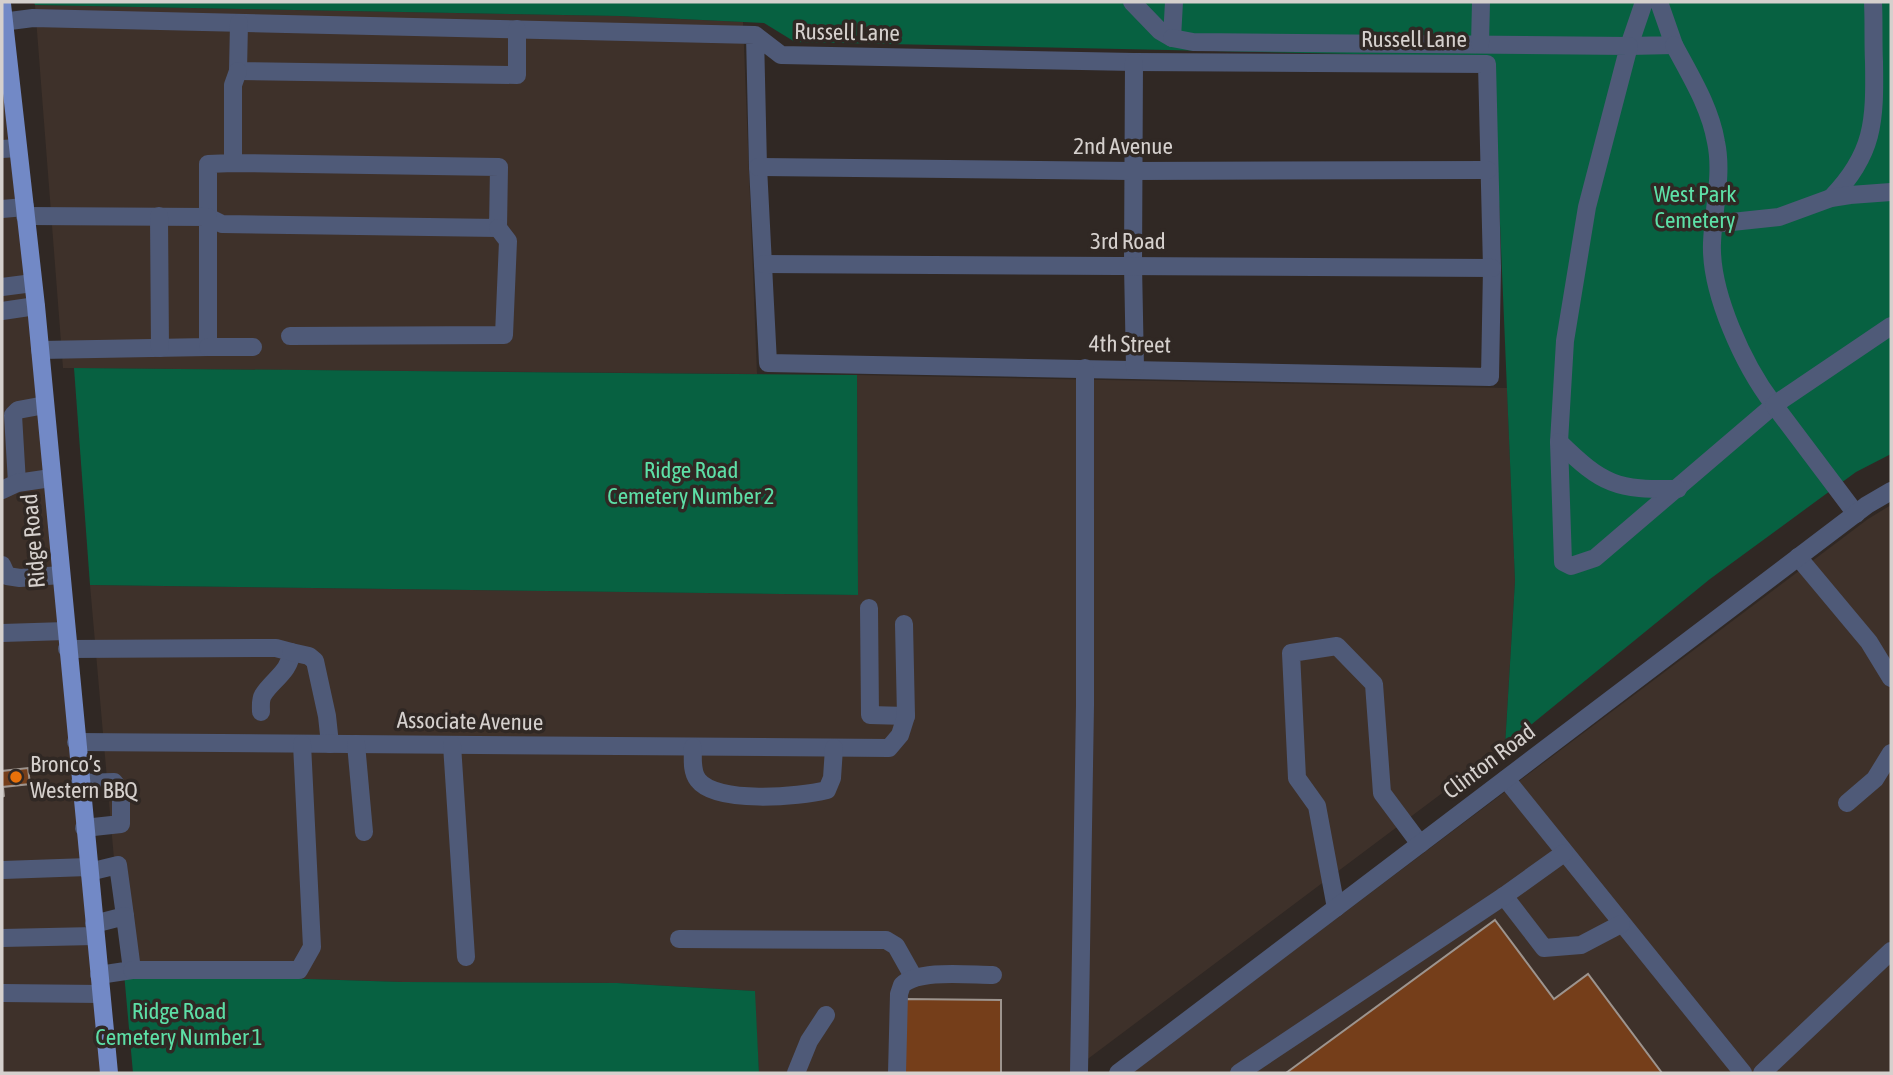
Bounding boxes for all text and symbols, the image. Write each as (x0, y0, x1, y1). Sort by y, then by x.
street label: Russell Lane (794, 18, 900, 46)
street label: Russell Lane (1361, 26, 1467, 52)
street label: 2nd Avenue (1073, 133, 1173, 159)
park label: West Park Cemetery (1654, 181, 1736, 233)
street label: 3rd Road (1090, 228, 1166, 254)
street label: 4th Street (1089, 330, 1171, 358)
park label: Ridge Road Cemetery Number 2 (607, 457, 775, 509)
street label: Ridge Road (16, 493, 50, 589)
street label: Associate Avenue (397, 707, 543, 735)
street label: Clinton Road (1438, 718, 1540, 804)
place label: Bronco’s Western BBQ (30, 751, 138, 803)
marker: Bronco’s Western BBQ (8, 769, 24, 785)
park label: Ridge Road Cemetery Number 1 (95, 998, 263, 1050)

